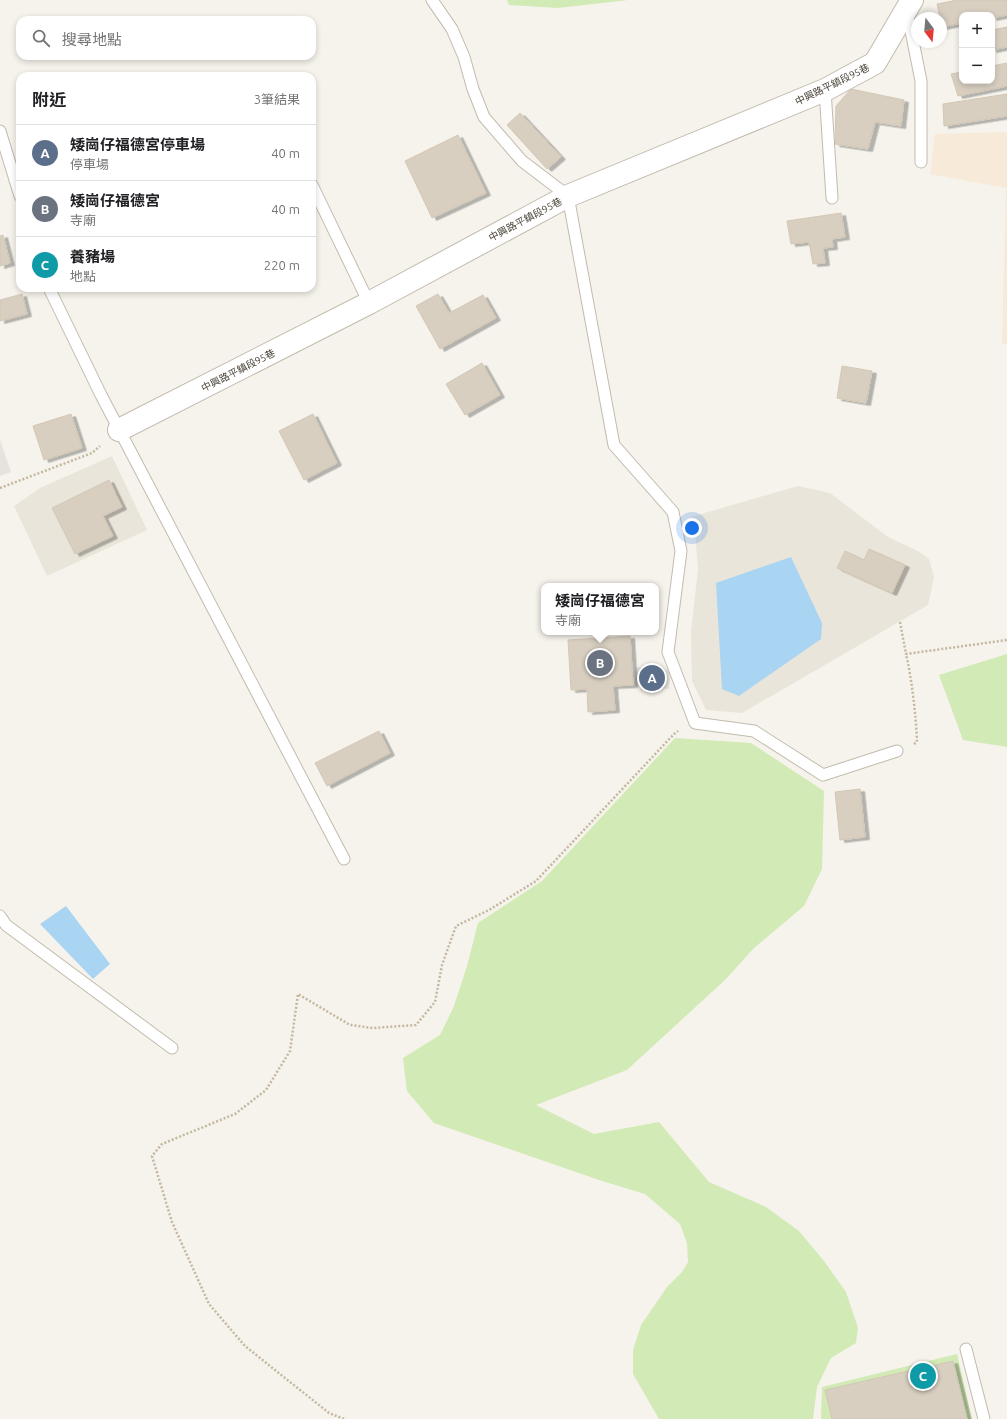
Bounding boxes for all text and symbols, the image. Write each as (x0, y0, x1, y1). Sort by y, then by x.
north arrow (911, 12, 947, 48)
map controls (959, 12, 995, 84)
button: + (959, 12, 995, 48)
search box (16, 16, 316, 60)
icon: search (30, 27, 52, 49)
text: 搜尋地點 (62, 31, 122, 48)
button: − (959, 48, 995, 84)
street label: 中興路平鎮段95巷 (793, 62, 871, 107)
text: 附近 (32, 90, 66, 109)
text: 3筆結果 (254, 92, 300, 106)
text: 矮崗仔福德宮停車場 (70, 136, 205, 153)
text: A (40, 146, 50, 160)
text: 40 m (271, 146, 300, 160)
text: 停車場 (70, 157, 109, 171)
text: 矮崗仔福德宮 (70, 192, 160, 209)
street label: 中興路平鎮段95巷 (487, 196, 564, 243)
text: B (41, 202, 49, 216)
text: 40 m (271, 202, 300, 216)
text: 寺廟 (70, 213, 96, 227)
text: 養豬場 (70, 248, 115, 265)
text: C (41, 258, 49, 272)
text: 220 m (264, 258, 300, 272)
text: 地點 (70, 269, 96, 283)
street label: 中興路平鎮段95巷 (200, 347, 277, 394)
your location (682, 518, 702, 538)
popup (541, 583, 659, 635)
text: 矮崗仔福德宮 (555, 592, 645, 609)
text: 寺廟 (555, 613, 581, 627)
pin: B (587, 648, 613, 678)
pin: A (639, 663, 665, 693)
pin: C (910, 1361, 936, 1391)

